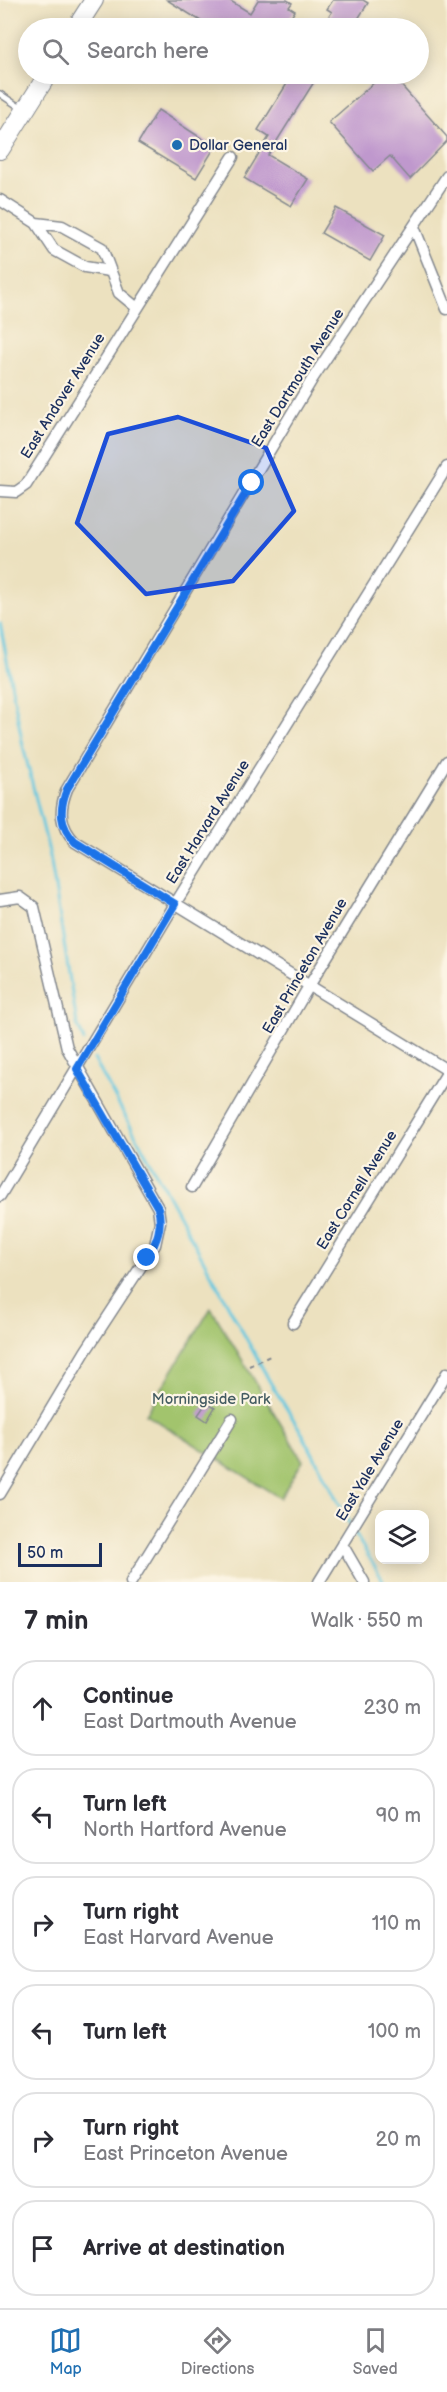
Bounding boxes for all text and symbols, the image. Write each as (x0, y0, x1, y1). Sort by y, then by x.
search box (18, 18, 429, 84)
icon: search (39, 35, 72, 68)
text: Search here (87, 38, 209, 65)
place label: Dollar General (189, 136, 287, 155)
marker: Dollar General (170, 138, 184, 152)
street label: East Dartmouth Avenue (247, 305, 349, 451)
street label: East Andover Avenue (17, 329, 109, 462)
route start (238, 469, 264, 495)
street label: East Harvard Avenue (162, 756, 254, 888)
street label: East Princeton Avenue (258, 895, 352, 1037)
street label: East Cornell Avenue (313, 1127, 402, 1253)
route end (133, 1244, 159, 1270)
park label: Morningside Park (152, 1390, 271, 1409)
street label: East Yale Avenue (332, 1415, 408, 1525)
map controls (375, 1510, 429, 1564)
button: layers (375, 1510, 429, 1564)
scale bar (18, 1540, 102, 1568)
text: 50 m (27, 1544, 63, 1563)
text: 7 min (24, 1606, 88, 1637)
text: Walk · 550 m (311, 1609, 423, 1633)
text: Continue (83, 1683, 173, 1710)
icon: ahead (26, 1692, 59, 1725)
text: 230 m (364, 1696, 421, 1720)
text: East Dartmouth Avenue (83, 1710, 297, 1734)
text: Turn left (83, 1791, 167, 1818)
icon: left (26, 1800, 59, 1833)
text: 90 m (376, 1804, 421, 1828)
text: North Hartford Avenue (83, 1818, 287, 1842)
text: Turn right (83, 1899, 179, 1926)
icon: right (26, 1908, 59, 1941)
text: 110 m (372, 1912, 421, 1936)
text: East Harvard Avenue (83, 1926, 274, 1950)
icon: left (26, 2016, 59, 2049)
text: Turn left (83, 2019, 167, 2046)
text: 100 m (368, 2020, 421, 2044)
text: Turn right (83, 2115, 179, 2142)
icon: right (26, 2124, 59, 2157)
text: 20 m (376, 2128, 421, 2152)
text: East Princeton Avenue (83, 2142, 288, 2166)
icon: arrive (26, 2232, 59, 2265)
text: Arrive at destination (83, 2235, 285, 2262)
tab: Map (49, 2324, 82, 2379)
tab: Directions (181, 2324, 254, 2379)
tab: Saved (353, 2324, 398, 2379)

